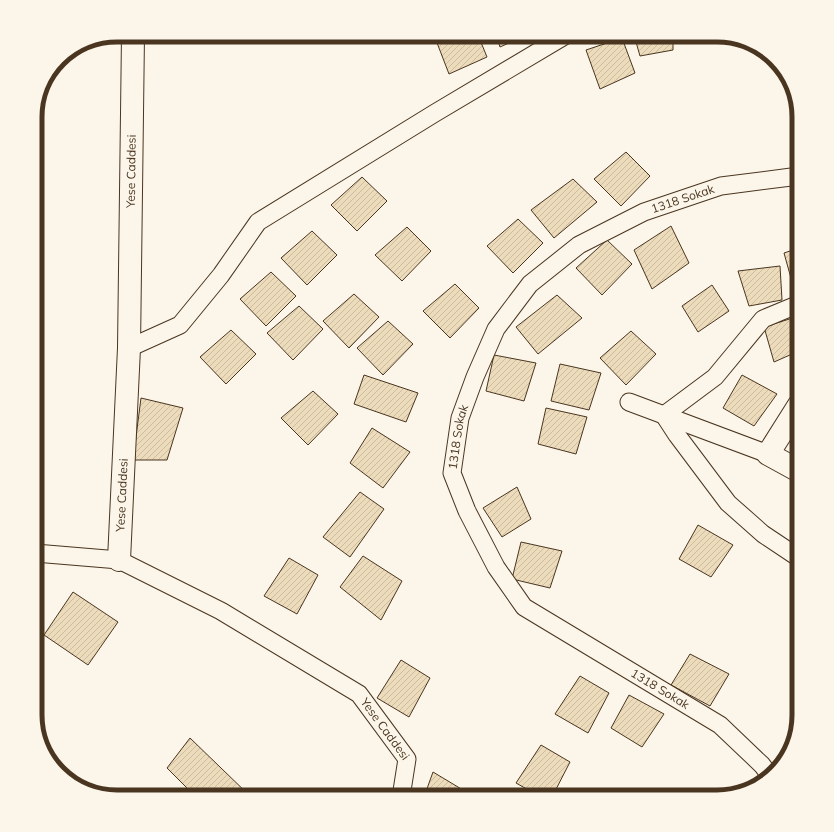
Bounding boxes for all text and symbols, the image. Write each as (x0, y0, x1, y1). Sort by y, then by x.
street label: Yese Caddesi (123, 134, 139, 209)
street label: 1318 Sokak (649, 181, 717, 216)
street label: 1318 Sokak (445, 402, 472, 470)
street label: Yese Caddesi (112, 458, 131, 533)
street label: 1318 Sokak (628, 665, 693, 712)
street label: Yese Caddesi (357, 694, 413, 763)

